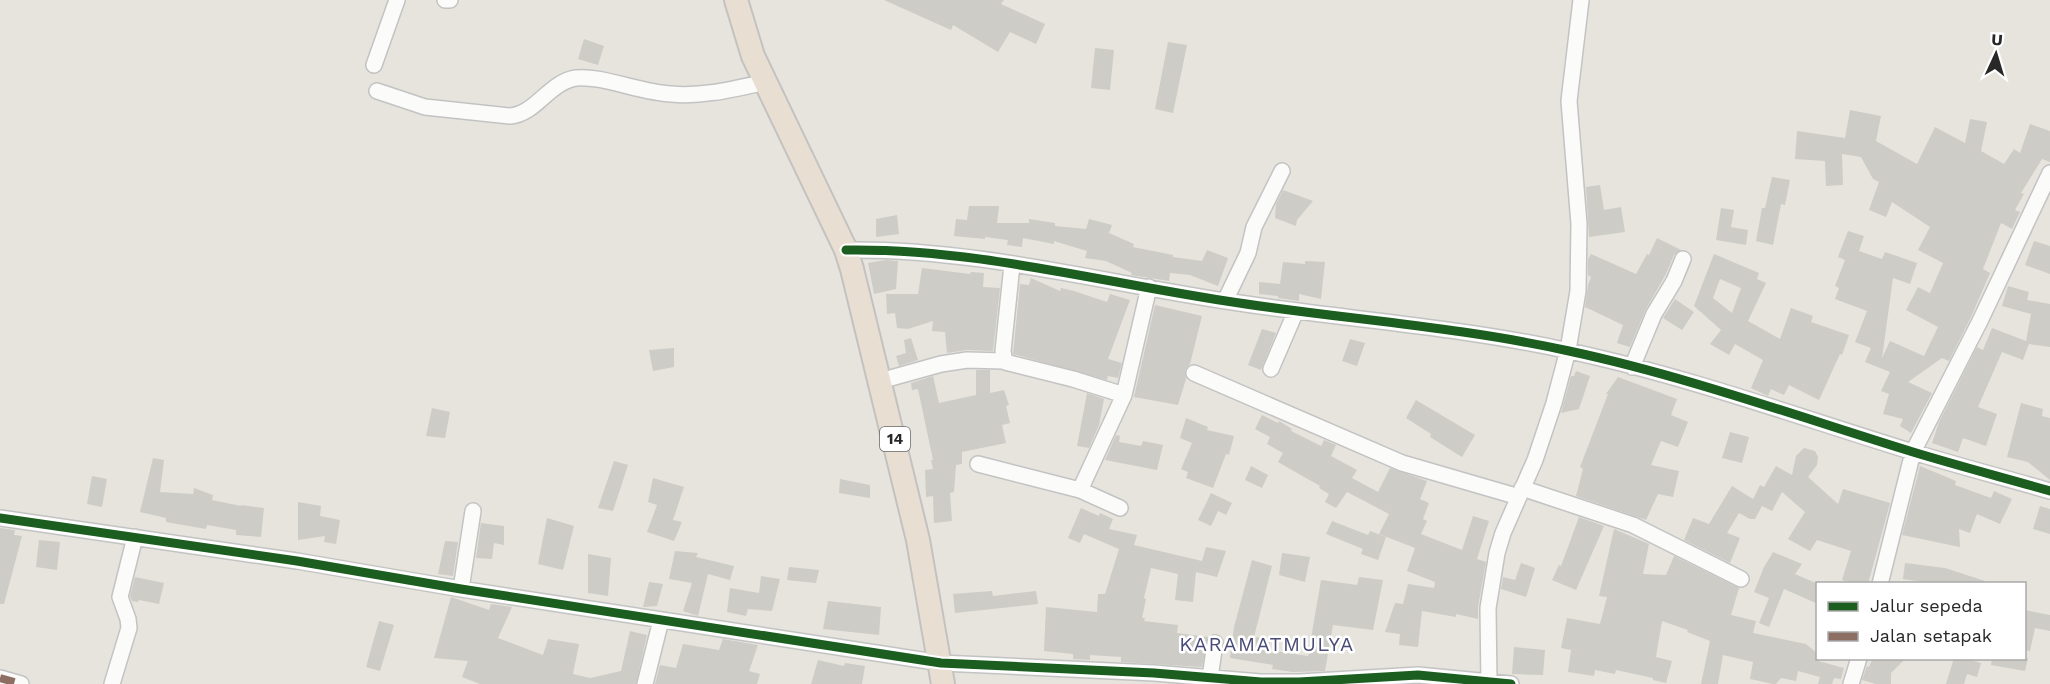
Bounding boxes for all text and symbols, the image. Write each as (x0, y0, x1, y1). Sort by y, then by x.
north arrow (1966, 24, 2026, 84)
text: U (1991, 30, 2003, 49)
road number: 14 (880, 427, 910, 451)
legend (1816, 582, 2026, 660)
text: Jalur sepeda (1870, 595, 1983, 616)
text: Jalan setapak (1870, 625, 1992, 646)
district label: KARAMATMULYA (1179, 632, 1355, 656)

